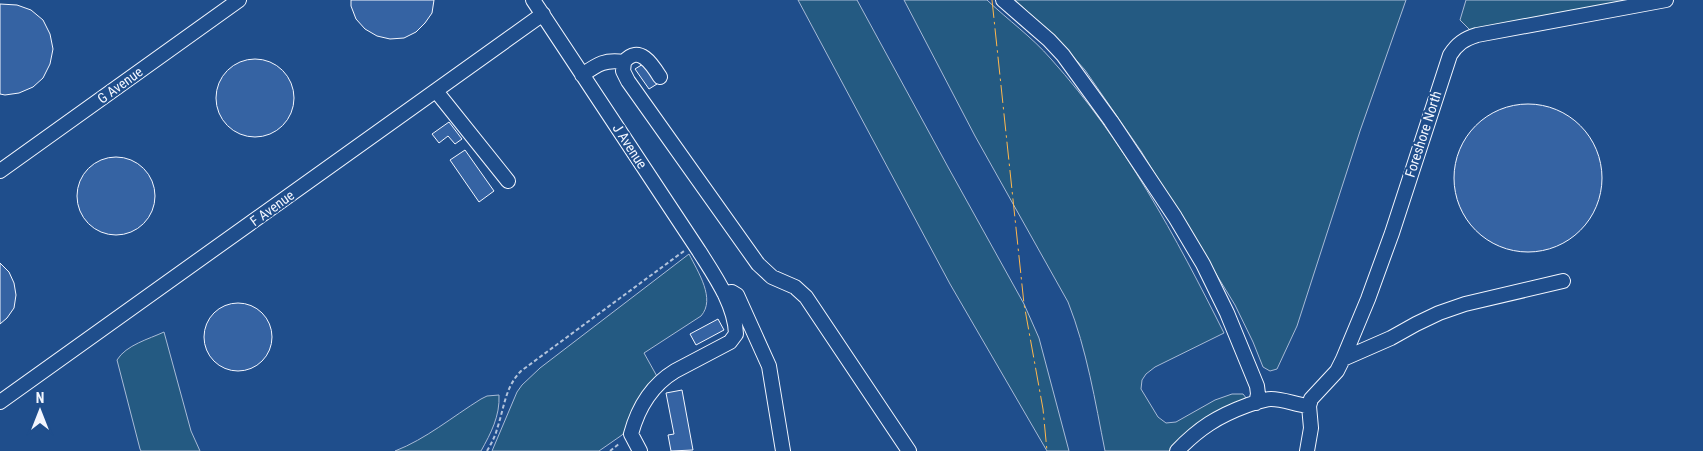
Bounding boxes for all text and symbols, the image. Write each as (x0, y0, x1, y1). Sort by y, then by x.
street label: G Avenue (94, 63, 146, 107)
street label: Foreshore North (1402, 89, 1444, 179)
street label: J Avenue (610, 121, 651, 172)
street label: F Avenue (247, 187, 297, 229)
north arrow (15, 386, 65, 436)
text: N (36, 390, 44, 406)

